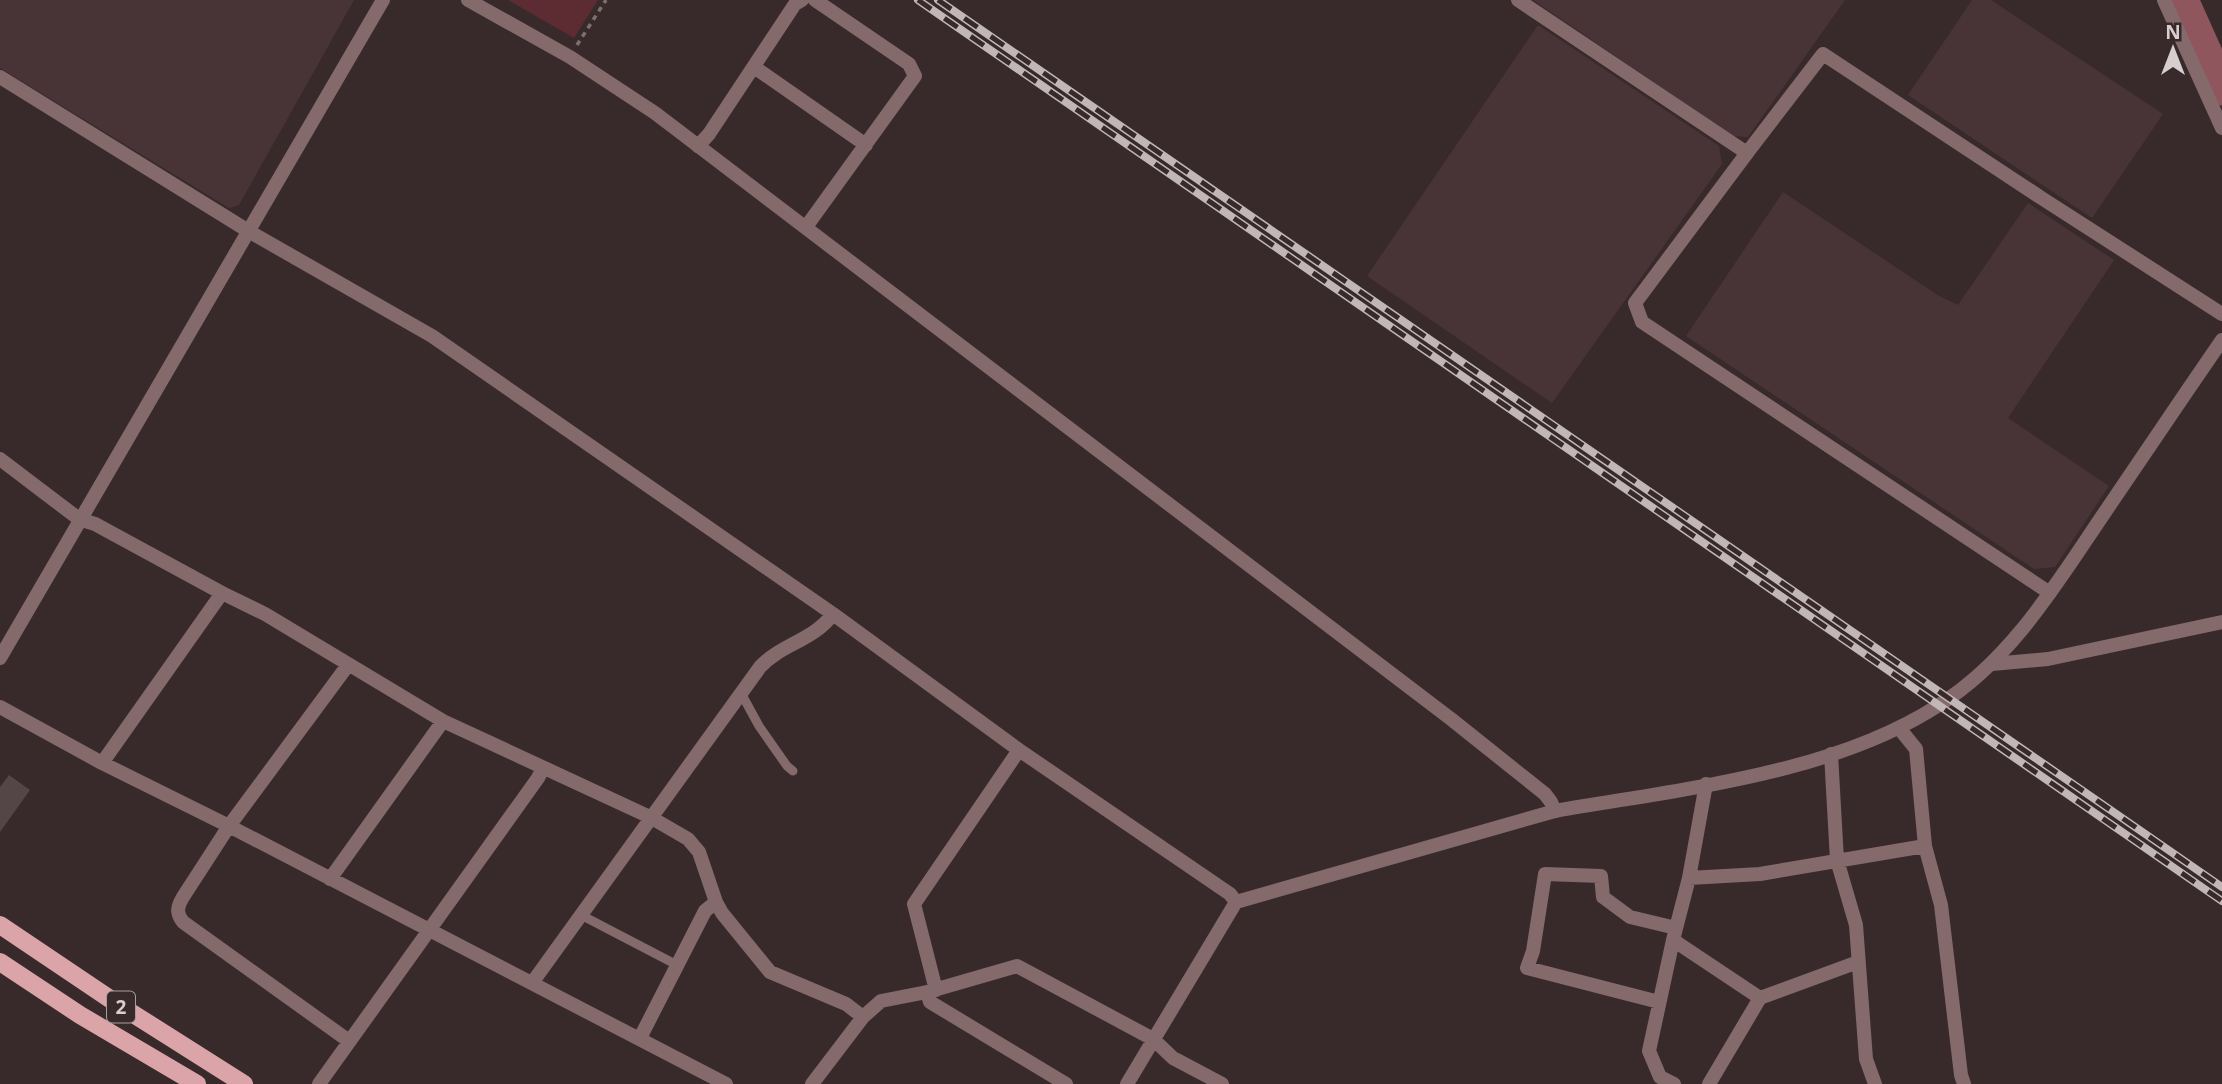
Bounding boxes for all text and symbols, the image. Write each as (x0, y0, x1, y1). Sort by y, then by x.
north arrow (2138, 14, 2208, 84)
text: N (2165, 19, 2181, 45)
road number: 2 (107, 992, 135, 1023)

